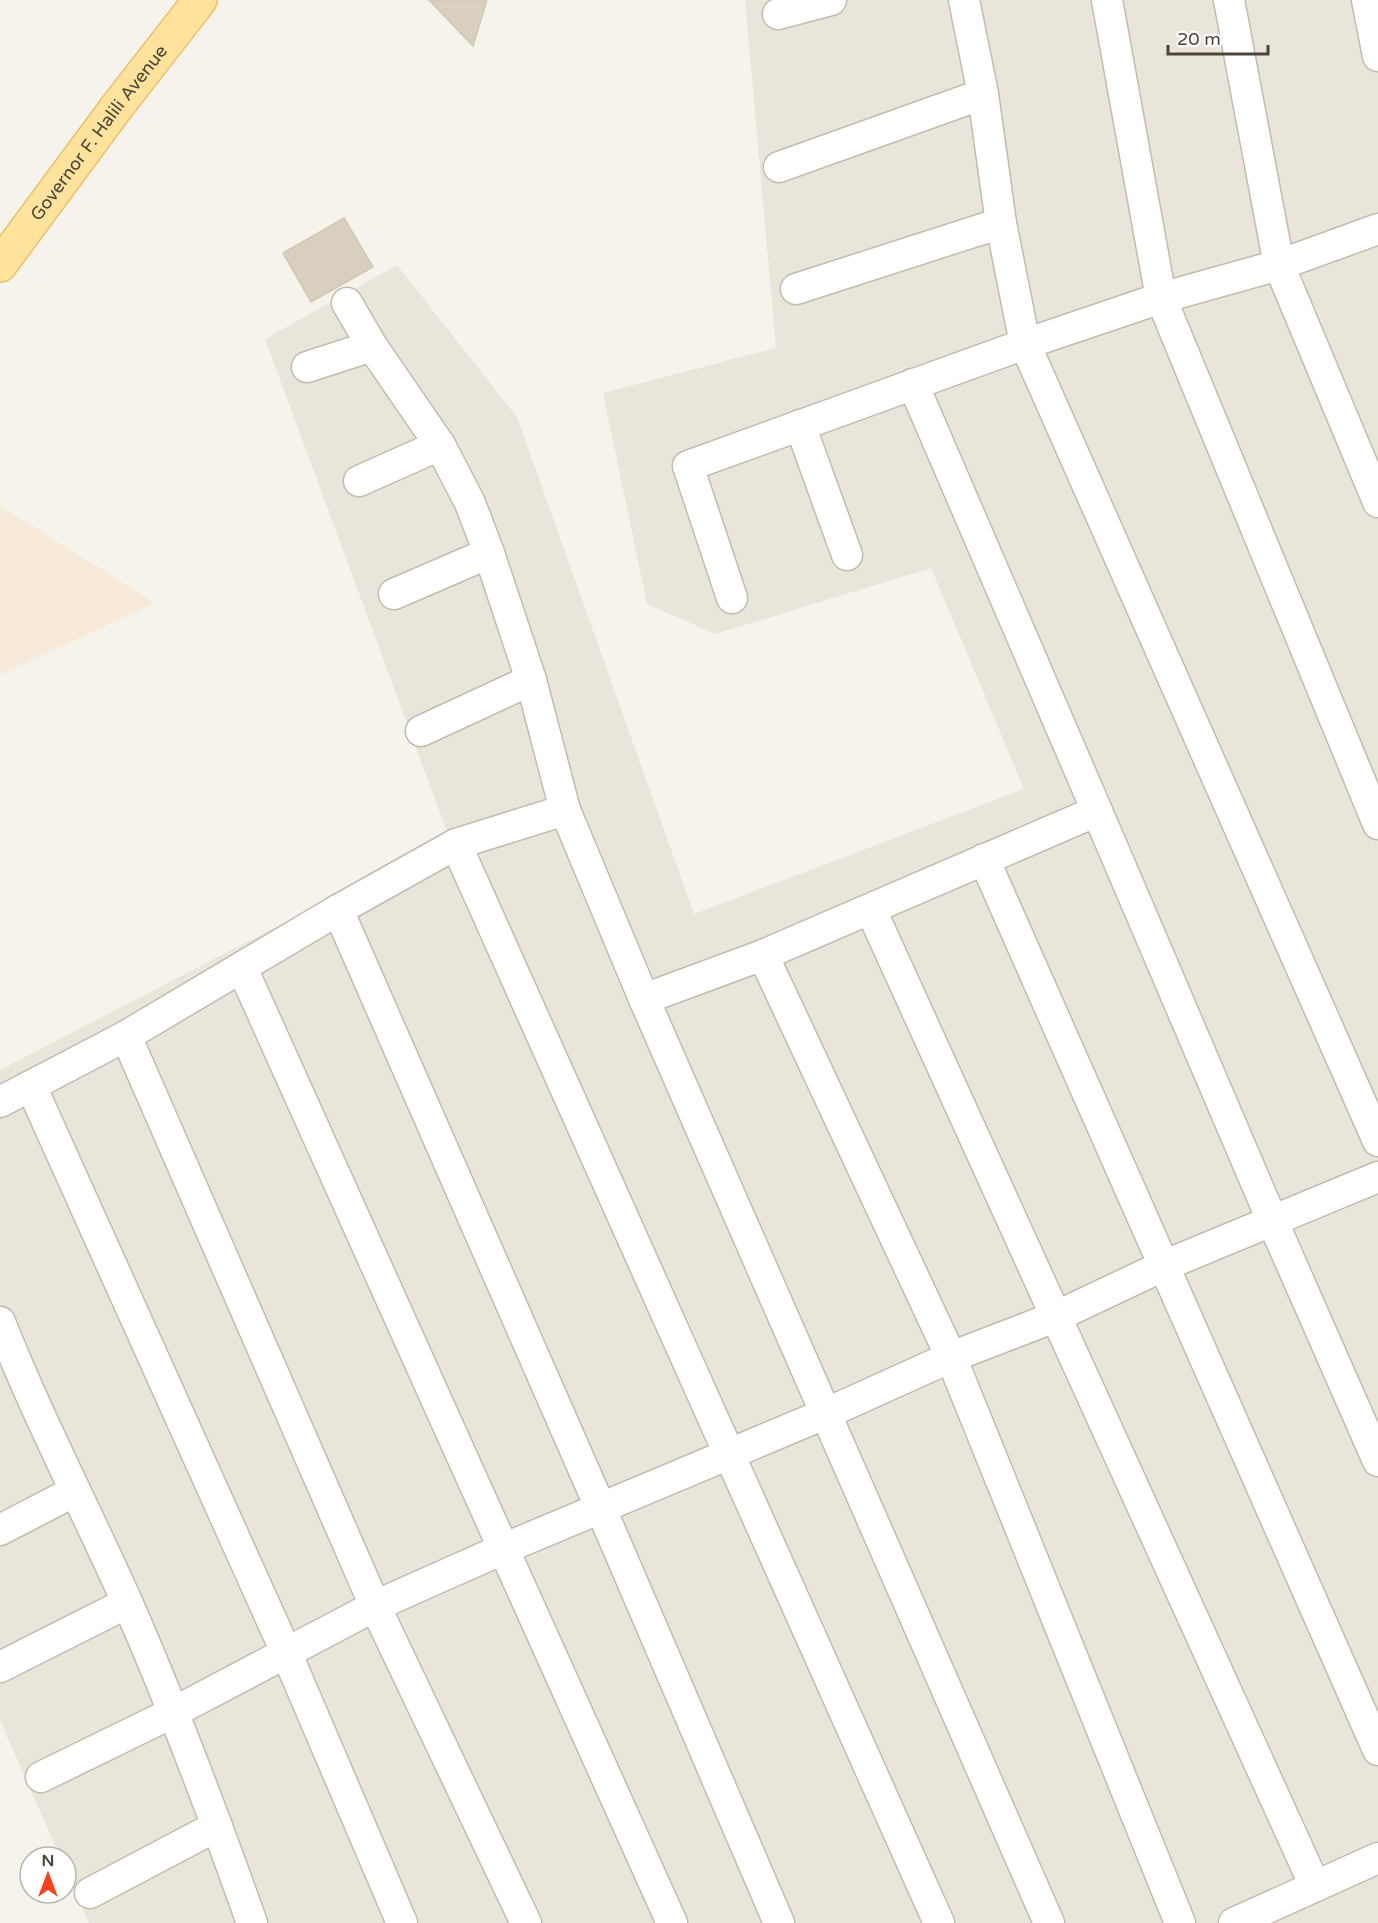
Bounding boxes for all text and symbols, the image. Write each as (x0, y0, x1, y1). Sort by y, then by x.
scale bar (1168, 18, 1268, 56)
text: 20 m (1177, 28, 1221, 50)
street label: Governor F. Halili Avenue (26, 40, 172, 225)
north arrow (18, 1845, 78, 1905)
text: N (42, 1851, 54, 1871)

